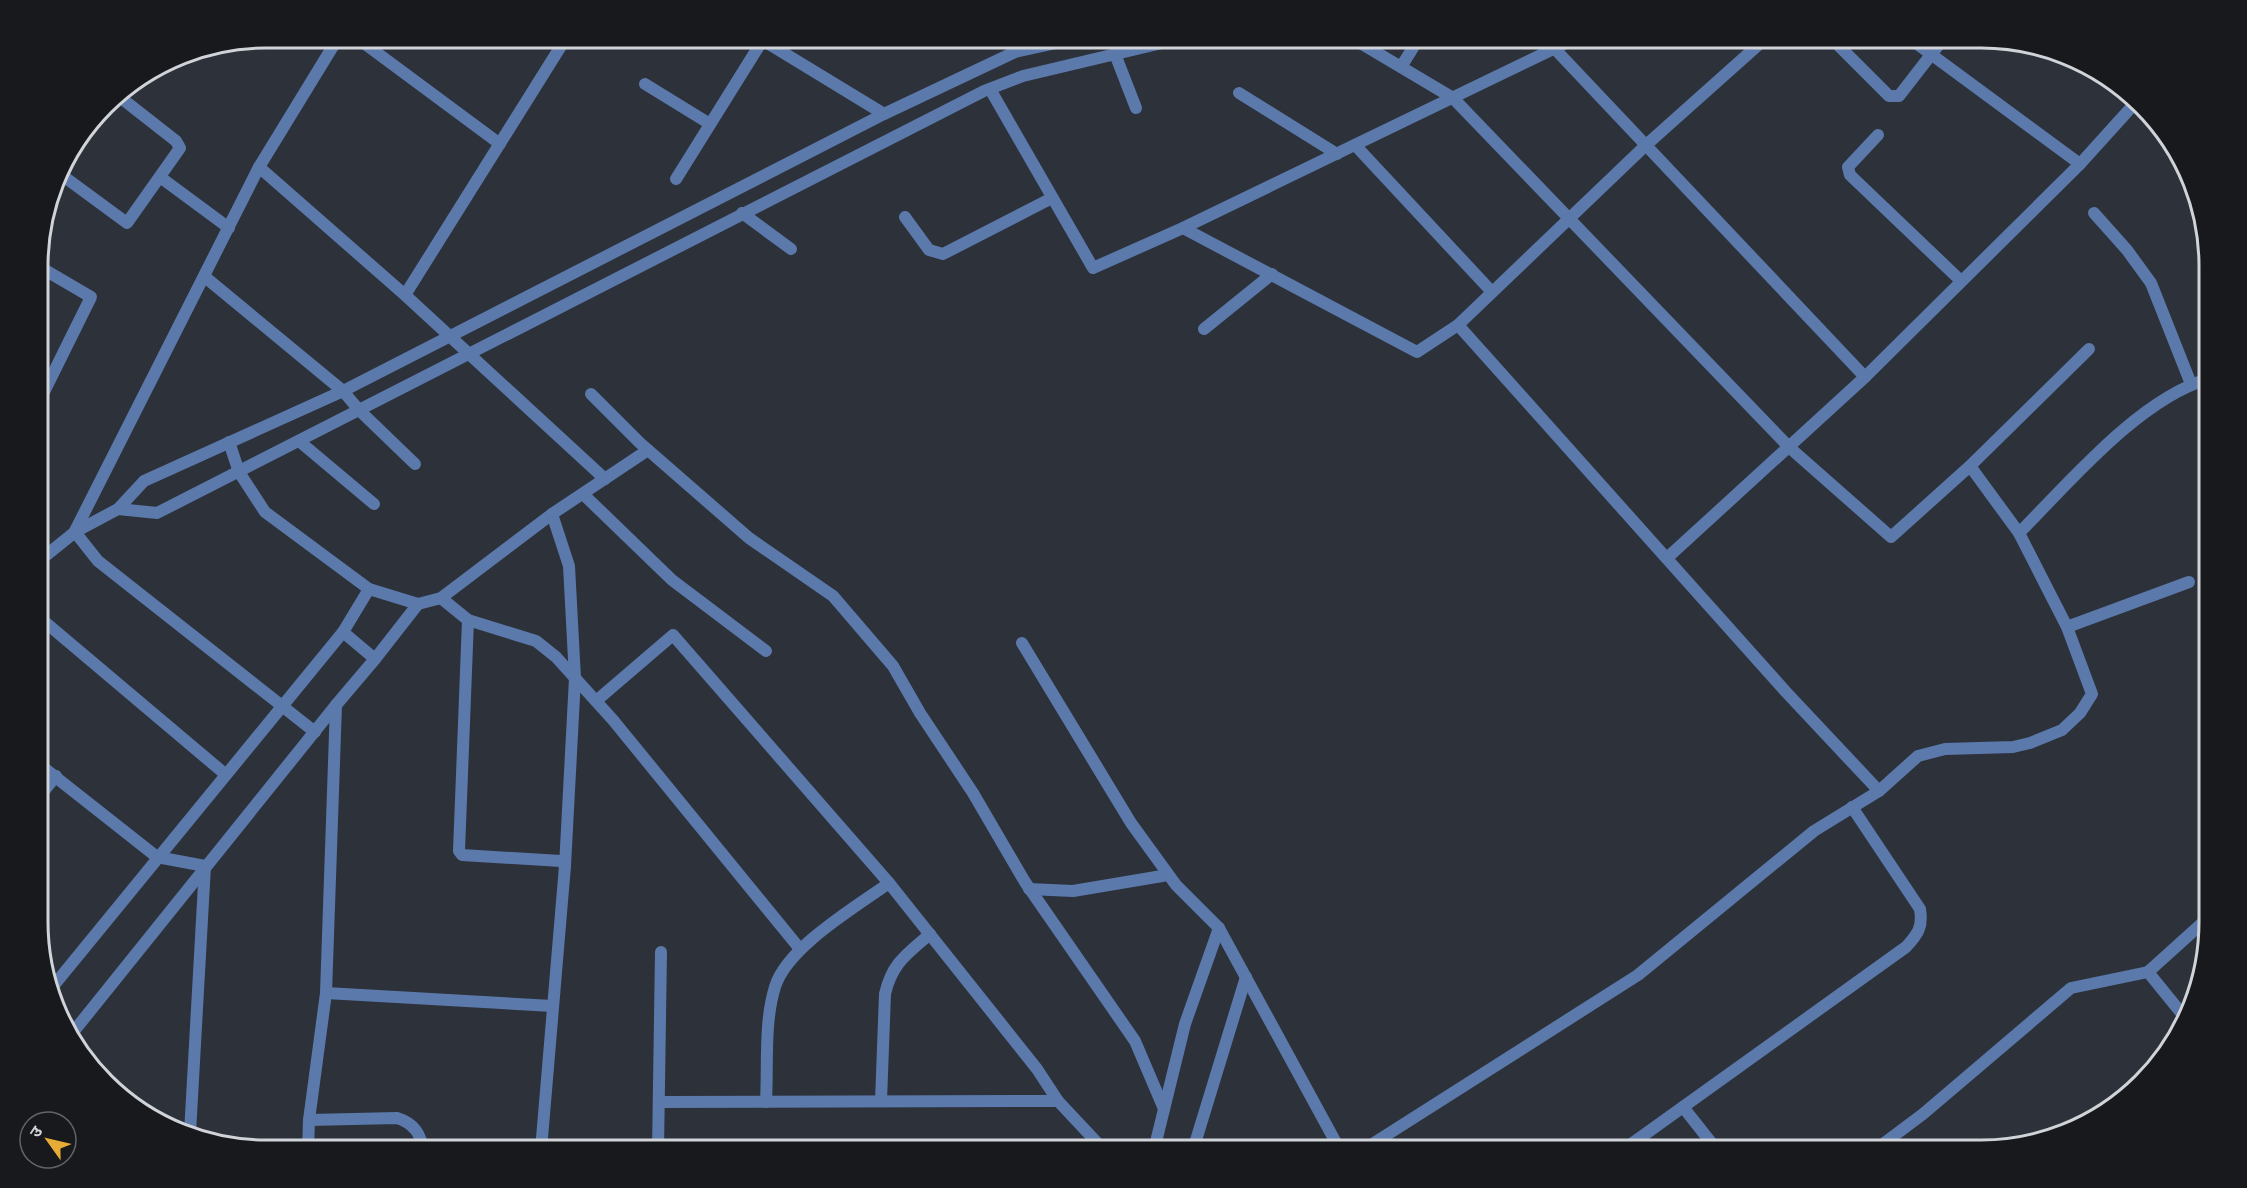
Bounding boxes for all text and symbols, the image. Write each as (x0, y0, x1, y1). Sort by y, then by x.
north arrow (18, 1110, 78, 1170)
text: उ (25, 1122, 46, 1141)

